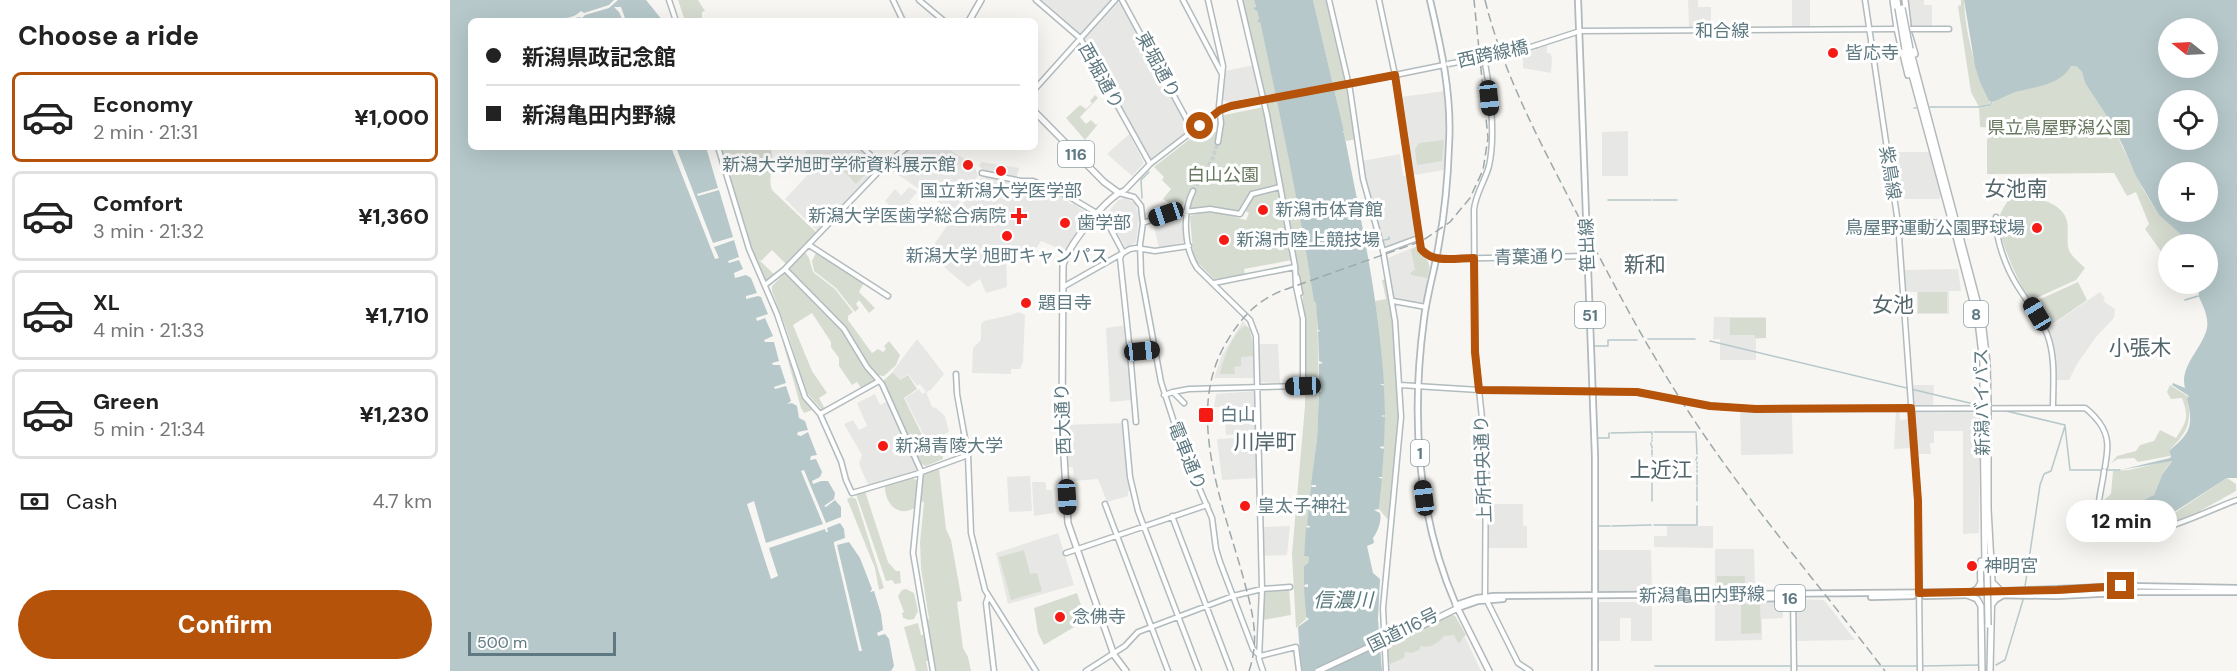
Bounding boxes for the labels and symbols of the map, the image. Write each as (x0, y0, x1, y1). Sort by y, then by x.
north arrow (2158, 18, 2218, 78)
street label: 和合線 (1695, 19, 1749, 43)
street label: 東堀通り (1131, 28, 1185, 102)
street label: 西跨線橋 (1455, 35, 1531, 73)
street label: 西堀通り (1073, 39, 1129, 113)
place label: 皆応寺 (1845, 41, 1899, 65)
marker: 皆応寺 (1826, 46, 1840, 60)
car (1478, 79, 1500, 117)
route start (1186, 112, 1213, 139)
park label: 県立鳥屋野潟公園 (1987, 116, 2131, 140)
road number: 116 (1058, 141, 1094, 167)
street label: 紫鳥線 (1874, 144, 1906, 202)
place label: 新潟大学旭町学術資料展示館 (722, 153, 956, 177)
marker: 新潟大学旭町学術資料展示館 (961, 158, 975, 172)
park label: 白山公園 (1187, 163, 1259, 187)
marker: 国立新潟大学医学部 (994, 164, 1008, 178)
district label: 女池南 (1985, 175, 2048, 203)
place label: 国立新潟大学医学部 (920, 179, 1082, 203)
place label: 新潟市体育館 (1275, 198, 1383, 222)
car (1146, 200, 1186, 228)
marker: 新潟市体育館 (1256, 203, 1270, 217)
place label: 新潟大学医歯学総合病院 (808, 204, 1006, 228)
marker: 新潟大学医歯学総合病院 (1010, 207, 1028, 225)
place label: 歯学部 (1077, 211, 1131, 235)
marker: 歯学部 (1058, 216, 1072, 230)
place label: 鳥屋野運動公園野球場 (1845, 216, 2025, 240)
street label: 笹出線 (1574, 218, 1600, 272)
marker: 鳥屋野運動公園野球場 (2030, 221, 2044, 235)
place label: 新潟市陸上競技場 (1236, 228, 1380, 252)
marker: 新潟大学 旭町キャンパス (1000, 229, 1014, 243)
marker: 新潟市陸上競技場 (1217, 233, 1231, 247)
place label: 新潟大学 旭町キャンパス (906, 244, 1108, 268)
street label: 青葉通り (1494, 244, 1566, 270)
district label: 新和 (1624, 251, 1666, 279)
place label: 題目寺 (1038, 291, 1092, 315)
district label: 女池 (1872, 291, 1914, 319)
car (2020, 294, 2054, 334)
marker: 題目寺 (1019, 296, 1033, 310)
road number: 8 (1964, 301, 1988, 327)
road number: 51 (1575, 302, 1605, 328)
district label: 小張木 (2109, 334, 2172, 362)
car (1123, 340, 1161, 362)
street label: 新潟バイパス (1969, 348, 1995, 456)
car (1285, 376, 1321, 396)
street label: 西大通り (1050, 383, 1076, 455)
place label: 白山 (1220, 403, 1256, 427)
marker: 白山 (1197, 406, 1215, 424)
street label: 上所中央通り (1469, 415, 1497, 523)
street label: 電車通り (1162, 418, 1212, 494)
district label: 川岸町 (1234, 428, 1297, 456)
place label: 新潟青陵大学 (895, 434, 1003, 458)
marker: 新潟青陵大学 (876, 439, 890, 453)
road number: 1 (1411, 440, 1429, 466)
district label: 上近江 (1630, 456, 1693, 484)
car (1057, 479, 1077, 515)
car (1413, 479, 1435, 517)
place label: 皇太子神社 (1257, 494, 1347, 518)
marker: 皇太子神社 (1238, 499, 1252, 513)
callout: 12 min (2066, 499, 2176, 541)
place label: 神明宮 (1984, 554, 2038, 578)
marker: 神明宮 (1965, 559, 1979, 573)
route end (2107, 572, 2134, 599)
street label: 新潟亀田内野線 (1639, 582, 1765, 608)
road number: 16 (1775, 585, 1805, 611)
water label: 信濃川 (1313, 587, 1375, 613)
street label: 国道116号 (1363, 602, 1443, 658)
place label: 念佛寺 (1072, 605, 1126, 629)
marker: 念佛寺 (1053, 610, 1067, 624)
scale bar (468, 629, 616, 656)

